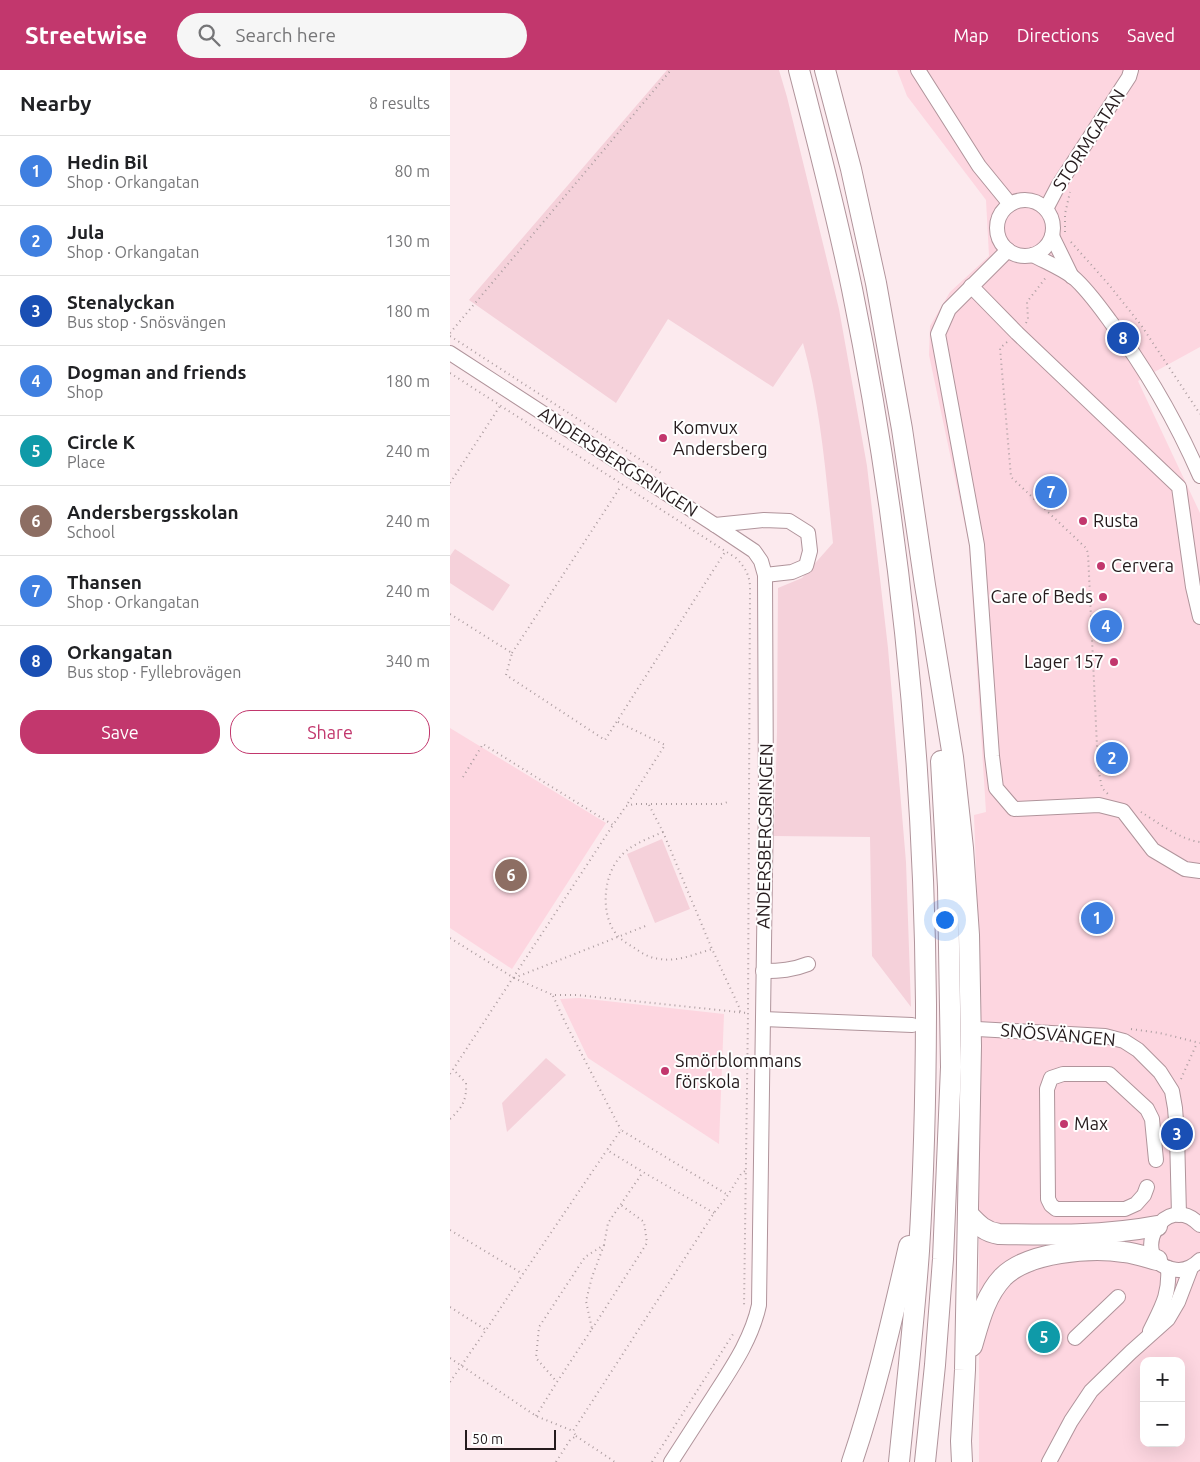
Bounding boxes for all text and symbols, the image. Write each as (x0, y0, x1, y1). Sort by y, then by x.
search box (177, 13, 527, 58)
icon: search (195, 21, 223, 49)
text: Streetwise (25, 22, 147, 49)
text: Search here (235, 24, 336, 46)
text: Map (953, 25, 989, 45)
text: Directions (1017, 25, 1099, 45)
text: Saved (1127, 25, 1175, 45)
street label: STORMGATAN (1048, 85, 1128, 194)
text: Nearby (20, 91, 91, 115)
text: 8 results (369, 94, 430, 112)
text: Hedin Bil (67, 151, 148, 173)
text: 1 (31, 162, 41, 180)
text: 80 m (394, 162, 430, 180)
text: Shop · Orkangatan (67, 173, 199, 191)
text: Jula (67, 221, 104, 243)
text: 2 (31, 232, 41, 250)
text: 130 m (385, 232, 430, 250)
text: Shop · Orkangatan (67, 243, 199, 261)
text: Stenalyckan (67, 291, 175, 313)
text: 3 (31, 302, 41, 320)
text: 180 m (385, 302, 430, 320)
text: Bus stop · Snösvängen (67, 313, 226, 331)
pin: 8 (1107, 319, 1139, 357)
text: Dogman and friends (67, 361, 246, 383)
text: 4 (31, 372, 41, 390)
text: 180 m (385, 372, 430, 390)
text: Shop (67, 383, 103, 401)
street label: ANDERSBERGSRINGEN (535, 402, 702, 520)
place label: Komvux Andersberg (673, 417, 768, 458)
text: Circle K (67, 431, 135, 453)
marker: Komvux Andersberg (657, 432, 669, 444)
text: 5 (31, 442, 41, 460)
text: 240 m (385, 442, 430, 460)
text: Place (67, 453, 105, 471)
pin: 7 (1035, 473, 1067, 511)
text: Andersbergsskolan (67, 501, 239, 523)
place label: Rusta (1093, 510, 1139, 530)
text: 6 (31, 512, 41, 530)
text: 240 m (385, 512, 430, 530)
marker: Rusta (1077, 515, 1089, 527)
text: School (67, 523, 115, 541)
place label: Cervera (1111, 555, 1174, 575)
marker: Cervera (1095, 560, 1107, 572)
text: Thansen (67, 571, 142, 593)
text: 7 (31, 582, 41, 600)
text: 240 m (385, 582, 430, 600)
place label: Care of Beds (991, 586, 1093, 606)
marker: Care of Beds (1097, 591, 1109, 603)
text: Shop · Orkangatan (67, 593, 199, 611)
pin: 4 (1090, 607, 1122, 645)
text: Orkangatan (67, 641, 173, 663)
place label: Lager 157 (1024, 651, 1104, 671)
text: 8 (31, 652, 41, 670)
text: 340 m (385, 652, 430, 670)
marker: Lager 157 (1108, 656, 1120, 668)
text: Bus stop · Fyllebrovägen (67, 663, 241, 681)
button: Save (20, 710, 220, 754)
button: Share (230, 710, 430, 754)
pin: 2 (1096, 739, 1128, 777)
street label: ANDERSBERGSRINGEN (752, 743, 776, 929)
pin: 6 (495, 856, 527, 894)
pin: 1 (1081, 899, 1113, 937)
your location (932, 907, 958, 933)
street label: SNÖSVÄNGEN (1000, 1019, 1117, 1049)
place label: Smörblommans förskola (675, 1050, 802, 1091)
marker: Smörblommans förskola (659, 1065, 671, 1077)
place label: Max (1074, 1113, 1108, 1133)
pin: 3 (1161, 1115, 1193, 1153)
marker: Max (1058, 1118, 1070, 1130)
pin: 5 (1028, 1318, 1060, 1356)
map controls (1140, 1357, 1185, 1447)
button: + (1140, 1357, 1185, 1402)
button: − (1140, 1402, 1185, 1447)
scale bar (465, 1427, 556, 1450)
text: 50 m (472, 1431, 503, 1447)

